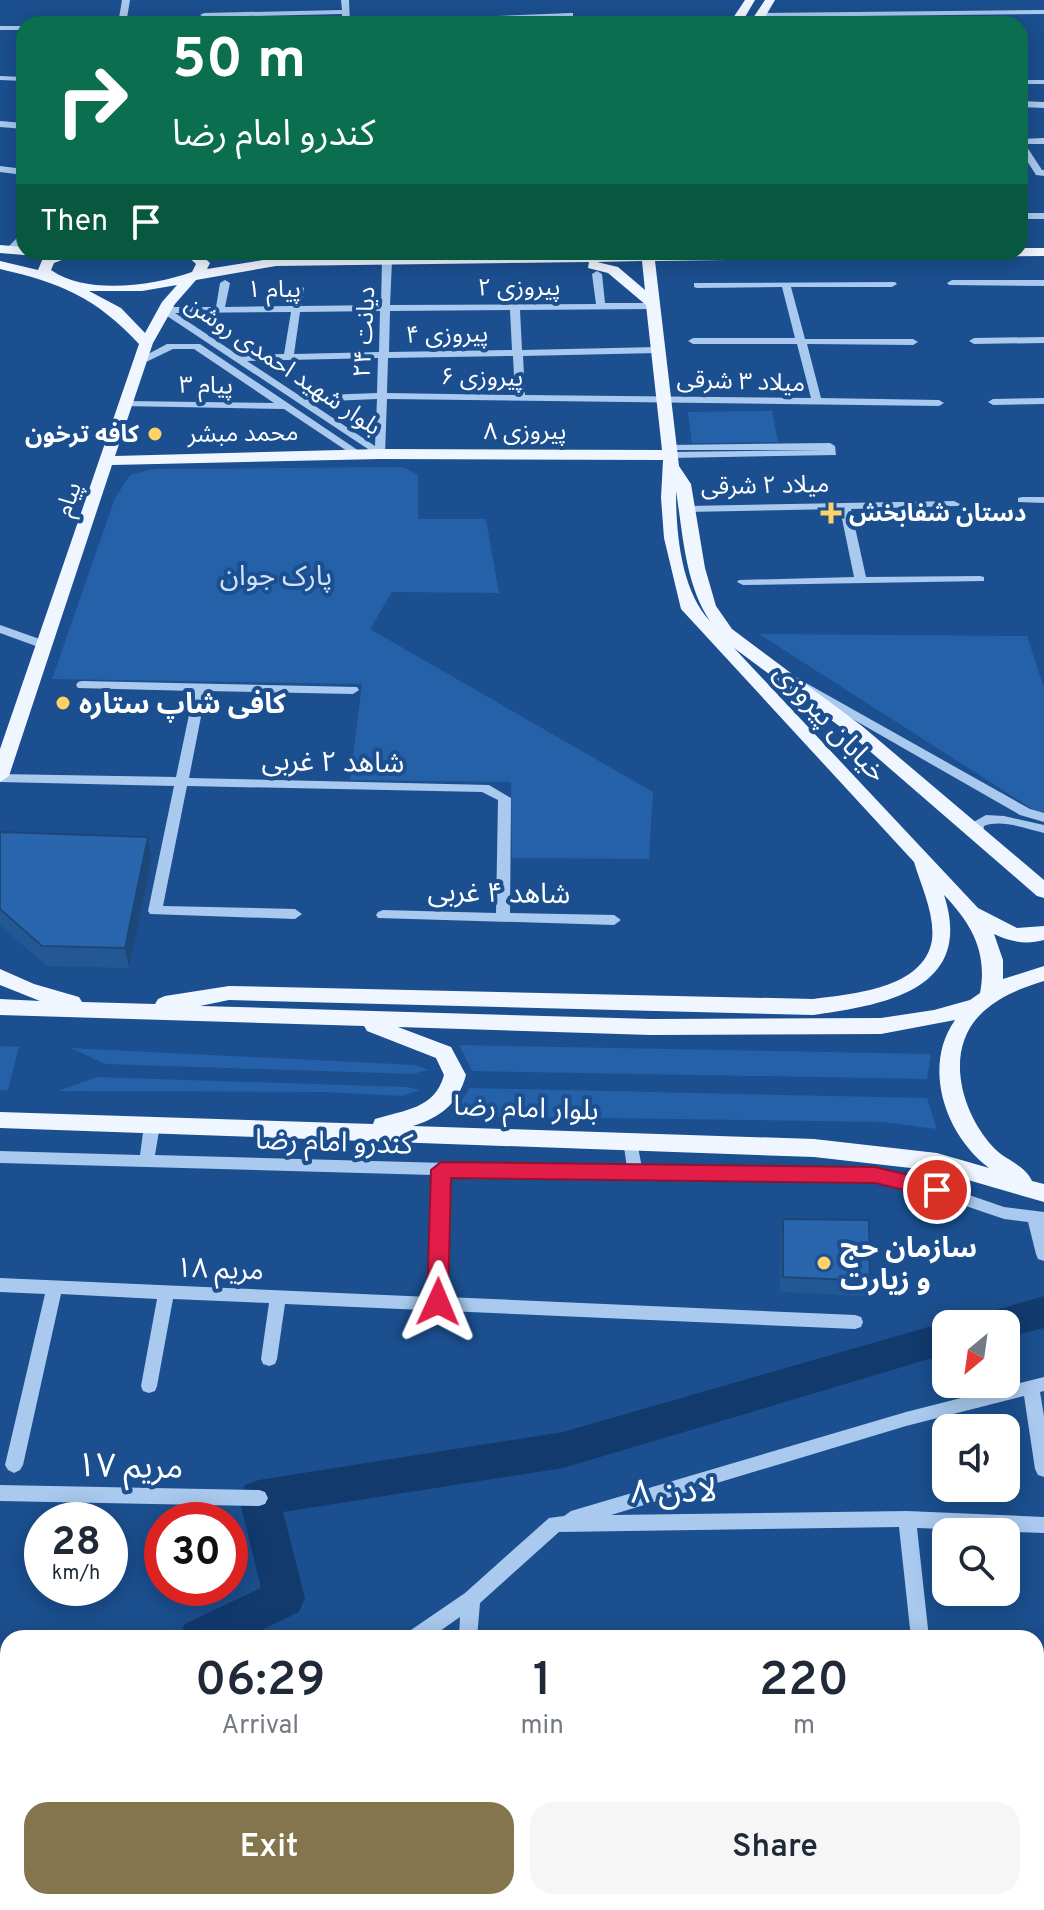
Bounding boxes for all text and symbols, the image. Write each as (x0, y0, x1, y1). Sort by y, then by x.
text: 50 m (172, 27, 306, 97)
icon: right (40, 48, 144, 152)
text: کندرو امام رضا (172, 113, 375, 159)
icon: arrive (124, 200, 168, 244)
text: Then (40, 204, 108, 241)
street label: پیروزی ۲ (478, 274, 560, 304)
street label: پیام ۱ (247, 276, 301, 307)
street label: دیانت ۲۴ (349, 286, 383, 379)
street label: بلوار شهید احمدی روشن (178, 290, 385, 443)
street label: پیروزی ۴ (405, 320, 489, 352)
street label: پیروزی ۶ (440, 363, 524, 395)
street label: میلاد ۳ شرقی (676, 366, 806, 400)
street label: پیام ۳ (179, 372, 233, 403)
street label: پیروزی ۸ (484, 418, 566, 448)
street label: محمد مبشر (186, 419, 299, 451)
place label: کافه ترخون (25, 421, 140, 451)
marker: کافه ترخون (146, 425, 164, 443)
street label: میلاد ۲ شرقی (701, 471, 829, 503)
street label: پیام (50, 478, 91, 521)
place label: دستان شفابخش (849, 500, 1026, 530)
marker: دستان شفابخش (820, 502, 842, 524)
park label: پارک جوان (220, 560, 332, 596)
street label: خیابان پیروزی (764, 657, 893, 791)
place label: کافی شاپ ستاره (79, 688, 286, 724)
marker: کافی شاپ ستاره (54, 694, 72, 712)
street label: شاهد ۲ غربی (261, 745, 405, 783)
street label: شاهد ۴ غربی (427, 876, 571, 914)
street label: بلوار امام رضا (453, 1089, 599, 1131)
street label: کندرو امام رضا (254, 1123, 414, 1165)
pin (903, 1156, 971, 1224)
icon: arrive (915, 1168, 959, 1212)
place label: سازمان حج و زیارت (840, 1232, 977, 1300)
street label: مریم ۱۸ (175, 1251, 264, 1292)
marker: سازمان حج و زیارت (815, 1254, 833, 1272)
position arrow (396, 1260, 480, 1344)
north arrow (932, 1310, 1020, 1398)
map controls (932, 1310, 1020, 1606)
button: sound (932, 1414, 1020, 1502)
street label: مریم ۱۷ (76, 1446, 184, 1492)
street label: لادن ۸ (630, 1471, 718, 1516)
speed limit sign: 30 (144, 1502, 248, 1606)
button: search (932, 1518, 1020, 1606)
text: 28 (51, 1519, 101, 1569)
text: km/h (52, 1561, 100, 1587)
text: 06:29 (195, 1652, 326, 1712)
text: 1 (533, 1652, 552, 1712)
text: 220 (759, 1652, 849, 1712)
text: Arrival (222, 1710, 299, 1743)
text: min (521, 1710, 564, 1743)
text: m (793, 1710, 815, 1743)
button: Exit (24, 1802, 514, 1894)
button: Share (530, 1802, 1020, 1894)

